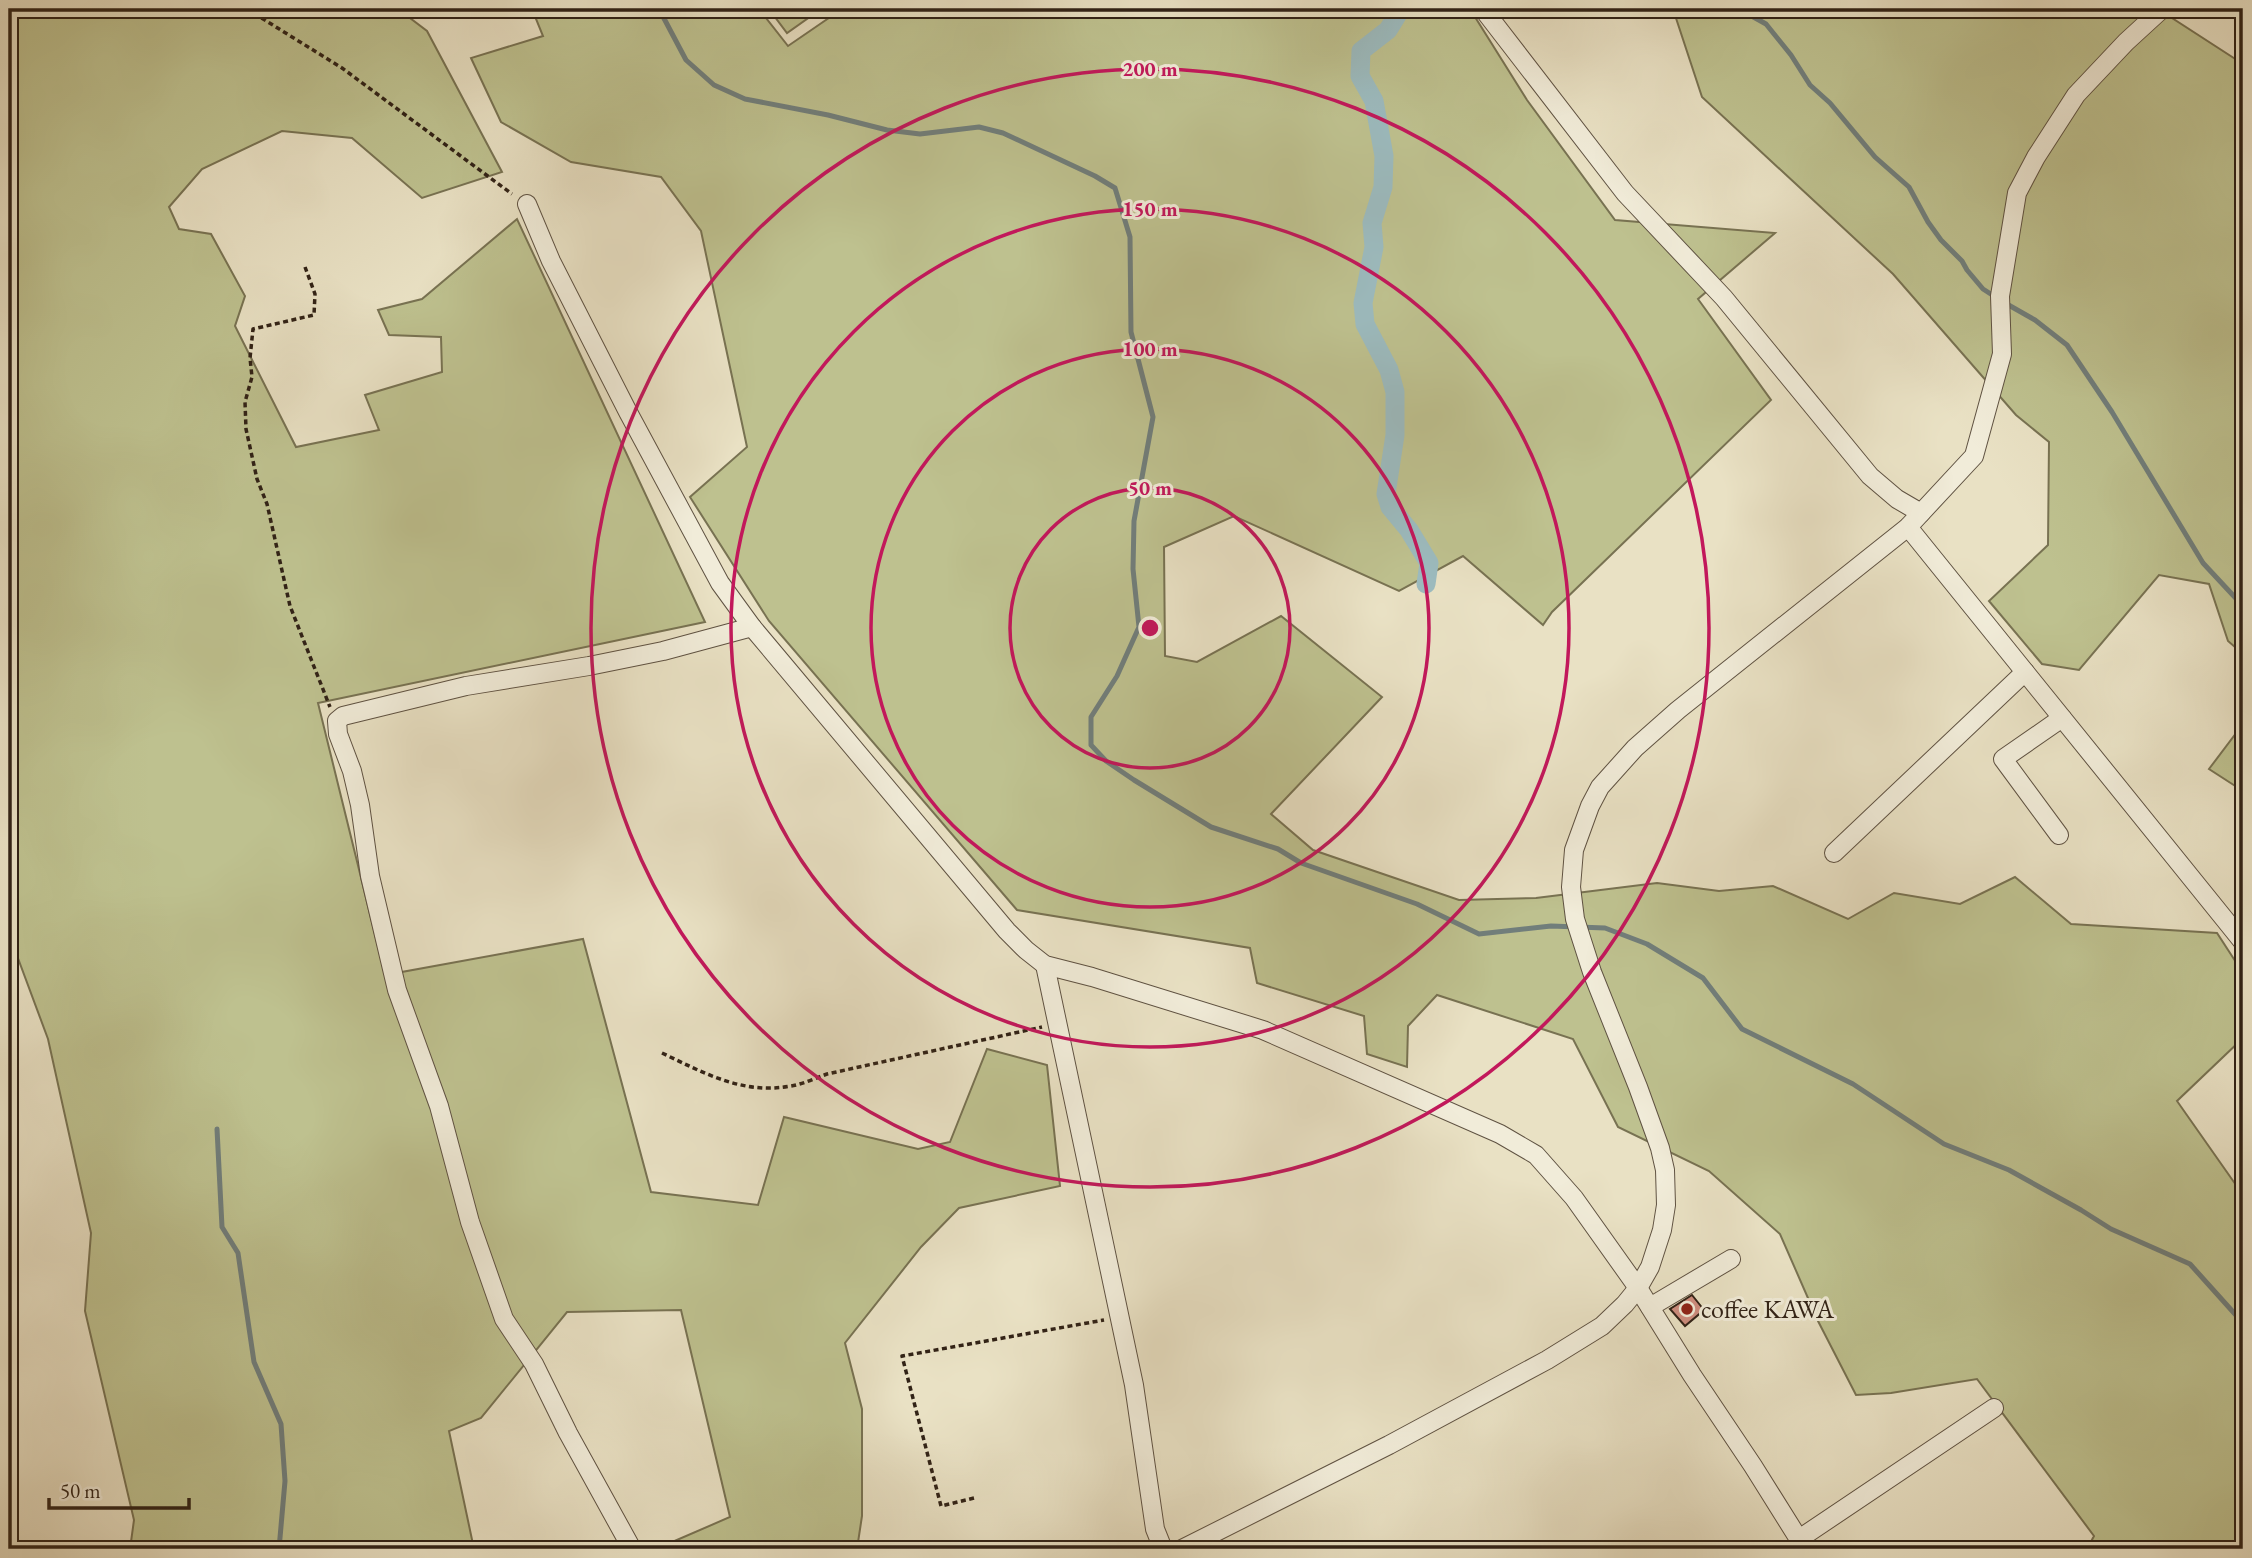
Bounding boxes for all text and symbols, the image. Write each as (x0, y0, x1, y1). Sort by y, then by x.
text: 200 m (1122, 55, 1178, 82)
text: 150 m (1122, 195, 1178, 222)
text: 100 m (1122, 335, 1178, 362)
text: 50 m (1128, 474, 1172, 501)
centre of rings (1138, 616, 1162, 640)
place label: coffee KAWA (1701, 1292, 1835, 1326)
marker: coffee KAWA (1679, 1301, 1695, 1317)
scale bar (49, 1467, 189, 1511)
text: 50 m (60, 1477, 101, 1504)

